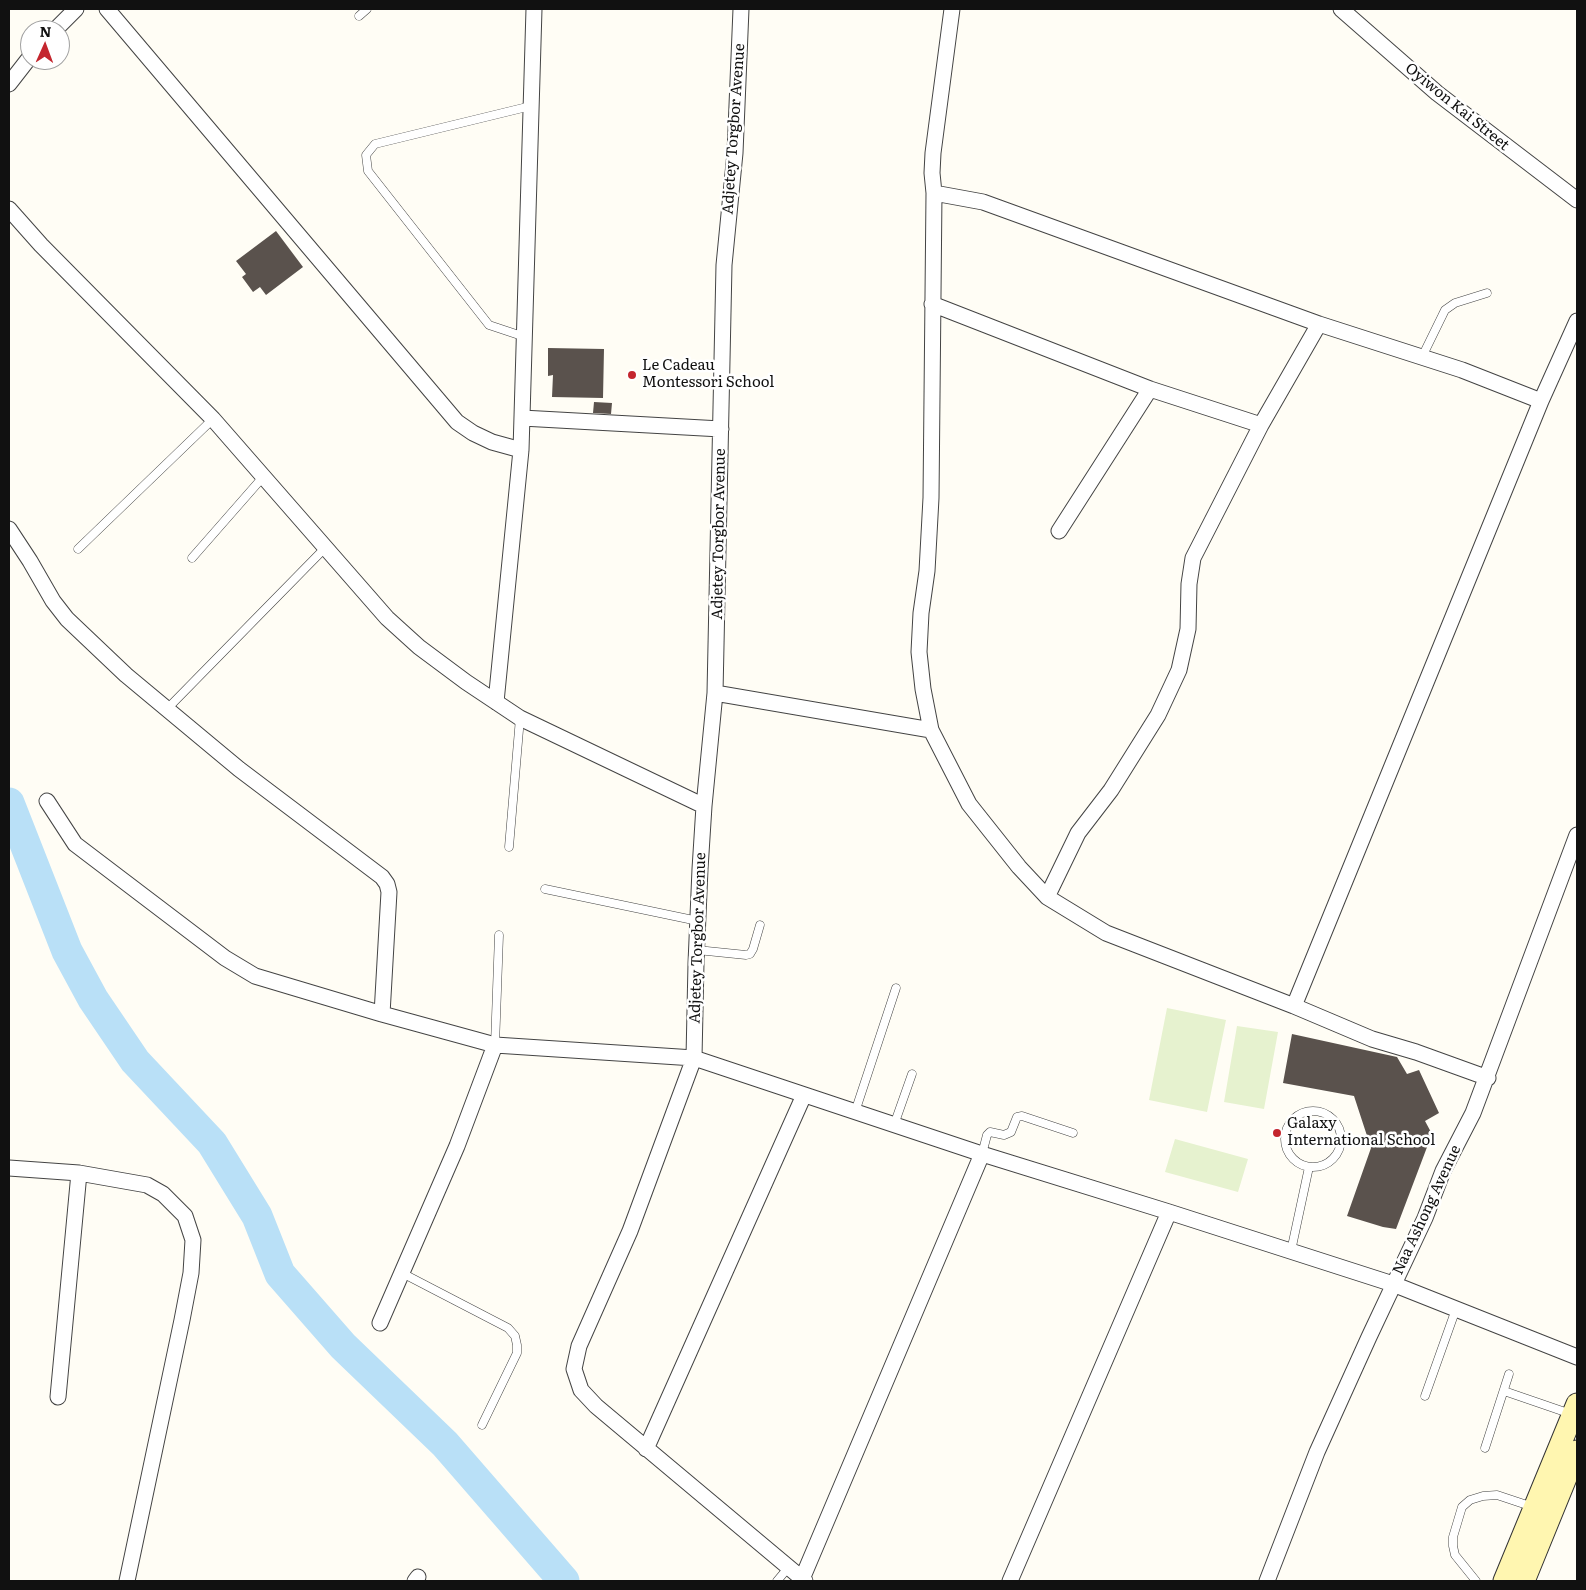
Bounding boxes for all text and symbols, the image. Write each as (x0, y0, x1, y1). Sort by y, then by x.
north arrow (20, 20, 70, 70)
text: N (39, 21, 52, 41)
street label: Adjetey Torgbor Avenue (719, 43, 749, 215)
street label: Oyiwon Kai Street (1401, 59, 1513, 155)
place label: Le Cadeau Montessori School (642, 357, 774, 392)
marker: Le Cadeau Montessori School (626, 369, 638, 381)
street label: Adjetey Torgbor Avenue (709, 448, 729, 620)
street label: Adjetey Torgbor Avenue (686, 852, 710, 1024)
place label: Galaxy International School (1287, 1115, 1435, 1150)
marker: Galaxy International School (1271, 1127, 1283, 1139)
street label: Naa Ashong Avenue (1389, 1142, 1465, 1278)

